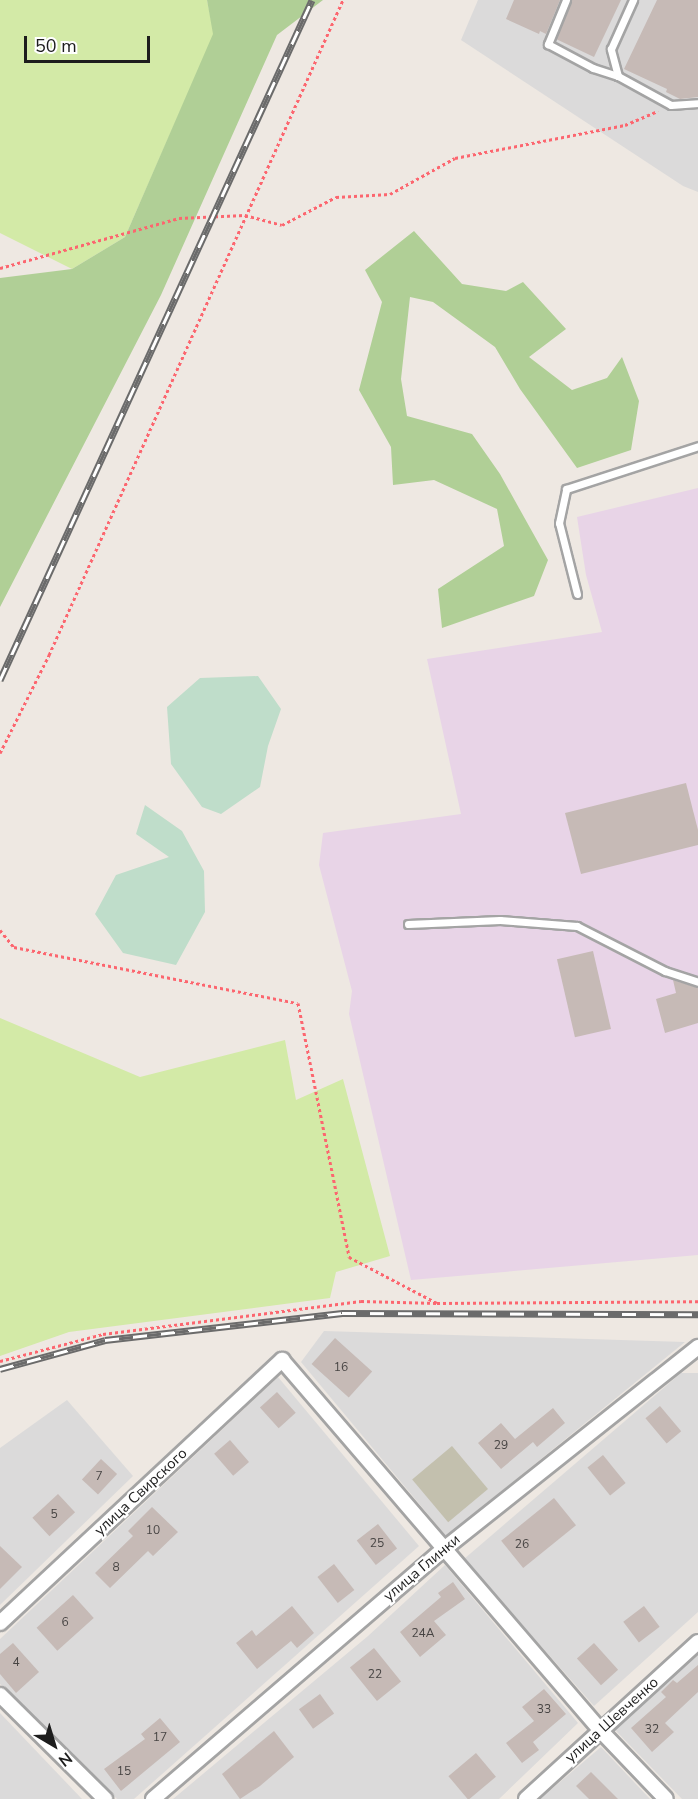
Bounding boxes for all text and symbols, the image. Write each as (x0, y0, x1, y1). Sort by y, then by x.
scale bar (27, 24, 153, 62)
text: 50 m (35, 34, 77, 58)
house number: 16 (334, 1361, 348, 1375)
house number: 29 (494, 1439, 508, 1453)
street label: улица Свирского (91, 1444, 191, 1540)
house number: 7 (95, 1470, 103, 1484)
house number: 5 (50, 1508, 58, 1522)
house number: 10 (146, 1524, 160, 1538)
street label: улица Глинки (380, 1531, 464, 1605)
house number: 25 (370, 1537, 384, 1551)
house number: 26 (515, 1538, 529, 1552)
house number: 8 (112, 1561, 120, 1575)
house number: 6 (61, 1616, 69, 1630)
house number: 24А (411, 1627, 435, 1641)
house number: 4 (12, 1656, 20, 1670)
house number: 22 (368, 1668, 382, 1682)
street label: улица Шевченко (562, 1673, 662, 1767)
house number: 33 (537, 1703, 551, 1717)
north arrow (24, 1715, 84, 1775)
house number: 32 (645, 1723, 659, 1737)
house number: 17 (153, 1731, 167, 1745)
text: N (54, 1747, 77, 1772)
house number: 15 (117, 1765, 131, 1779)

